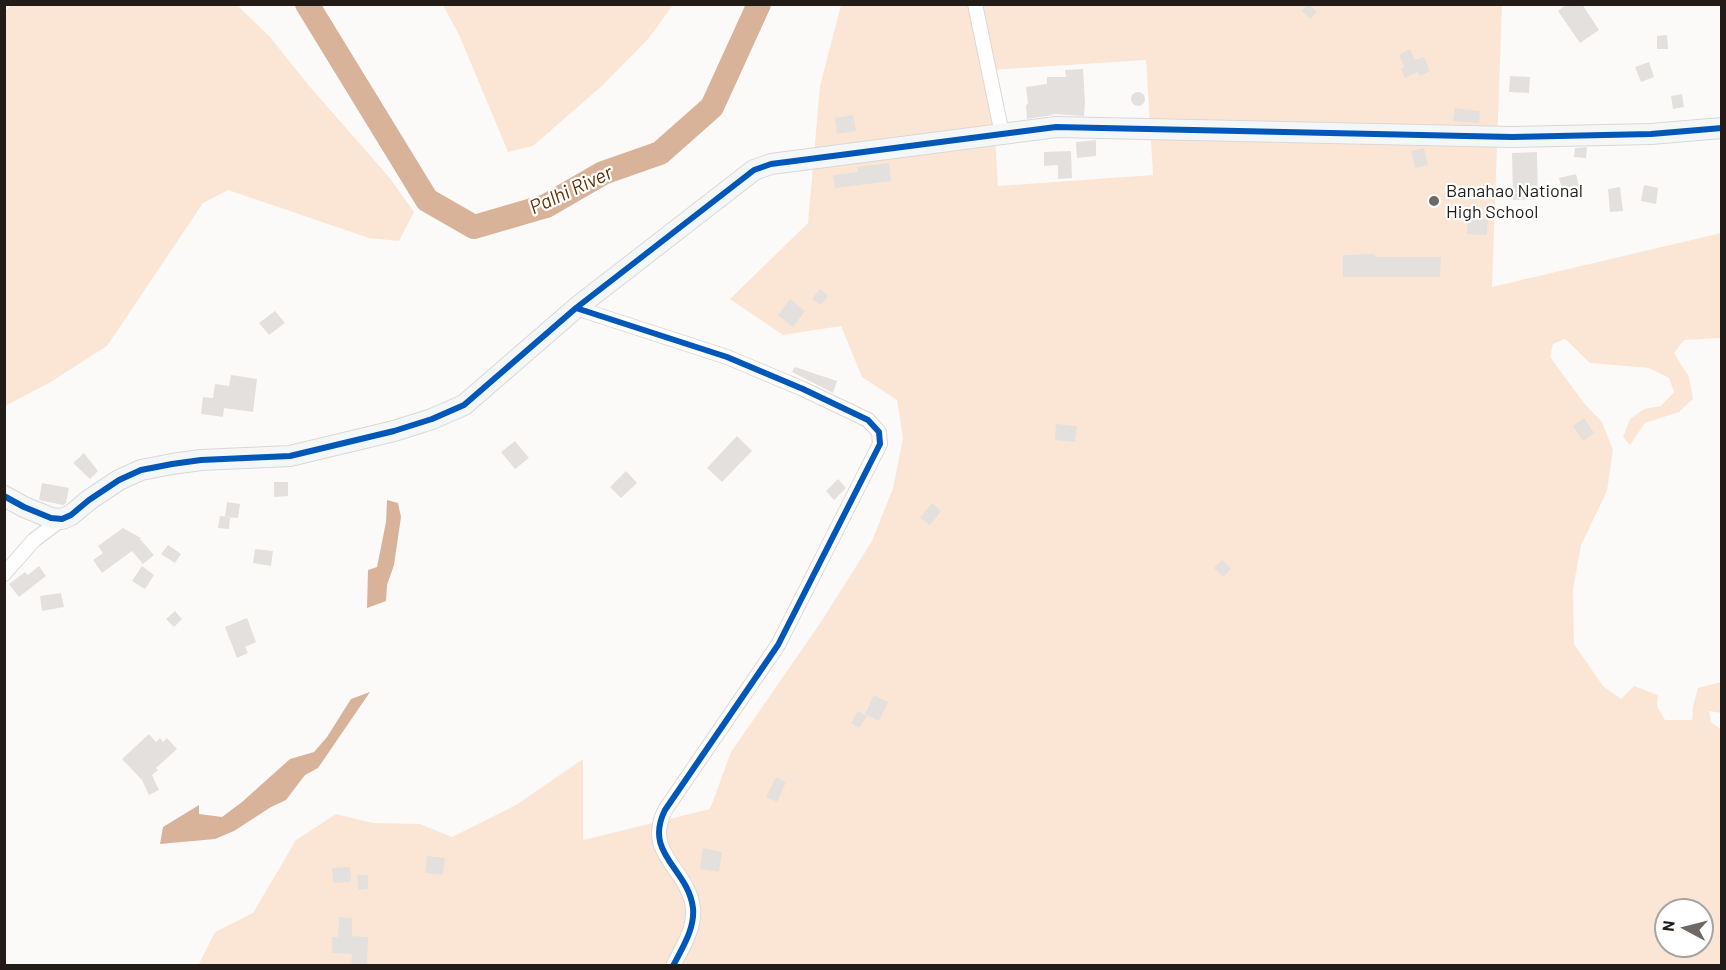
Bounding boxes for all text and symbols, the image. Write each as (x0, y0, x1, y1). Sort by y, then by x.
water label: Palhi River (526, 160, 616, 220)
place label: Banahao National High School (1446, 180, 1583, 222)
marker: Banahao National High School (1427, 194, 1441, 208)
north arrow (1654, 898, 1714, 958)
text: N (1658, 920, 1678, 932)

